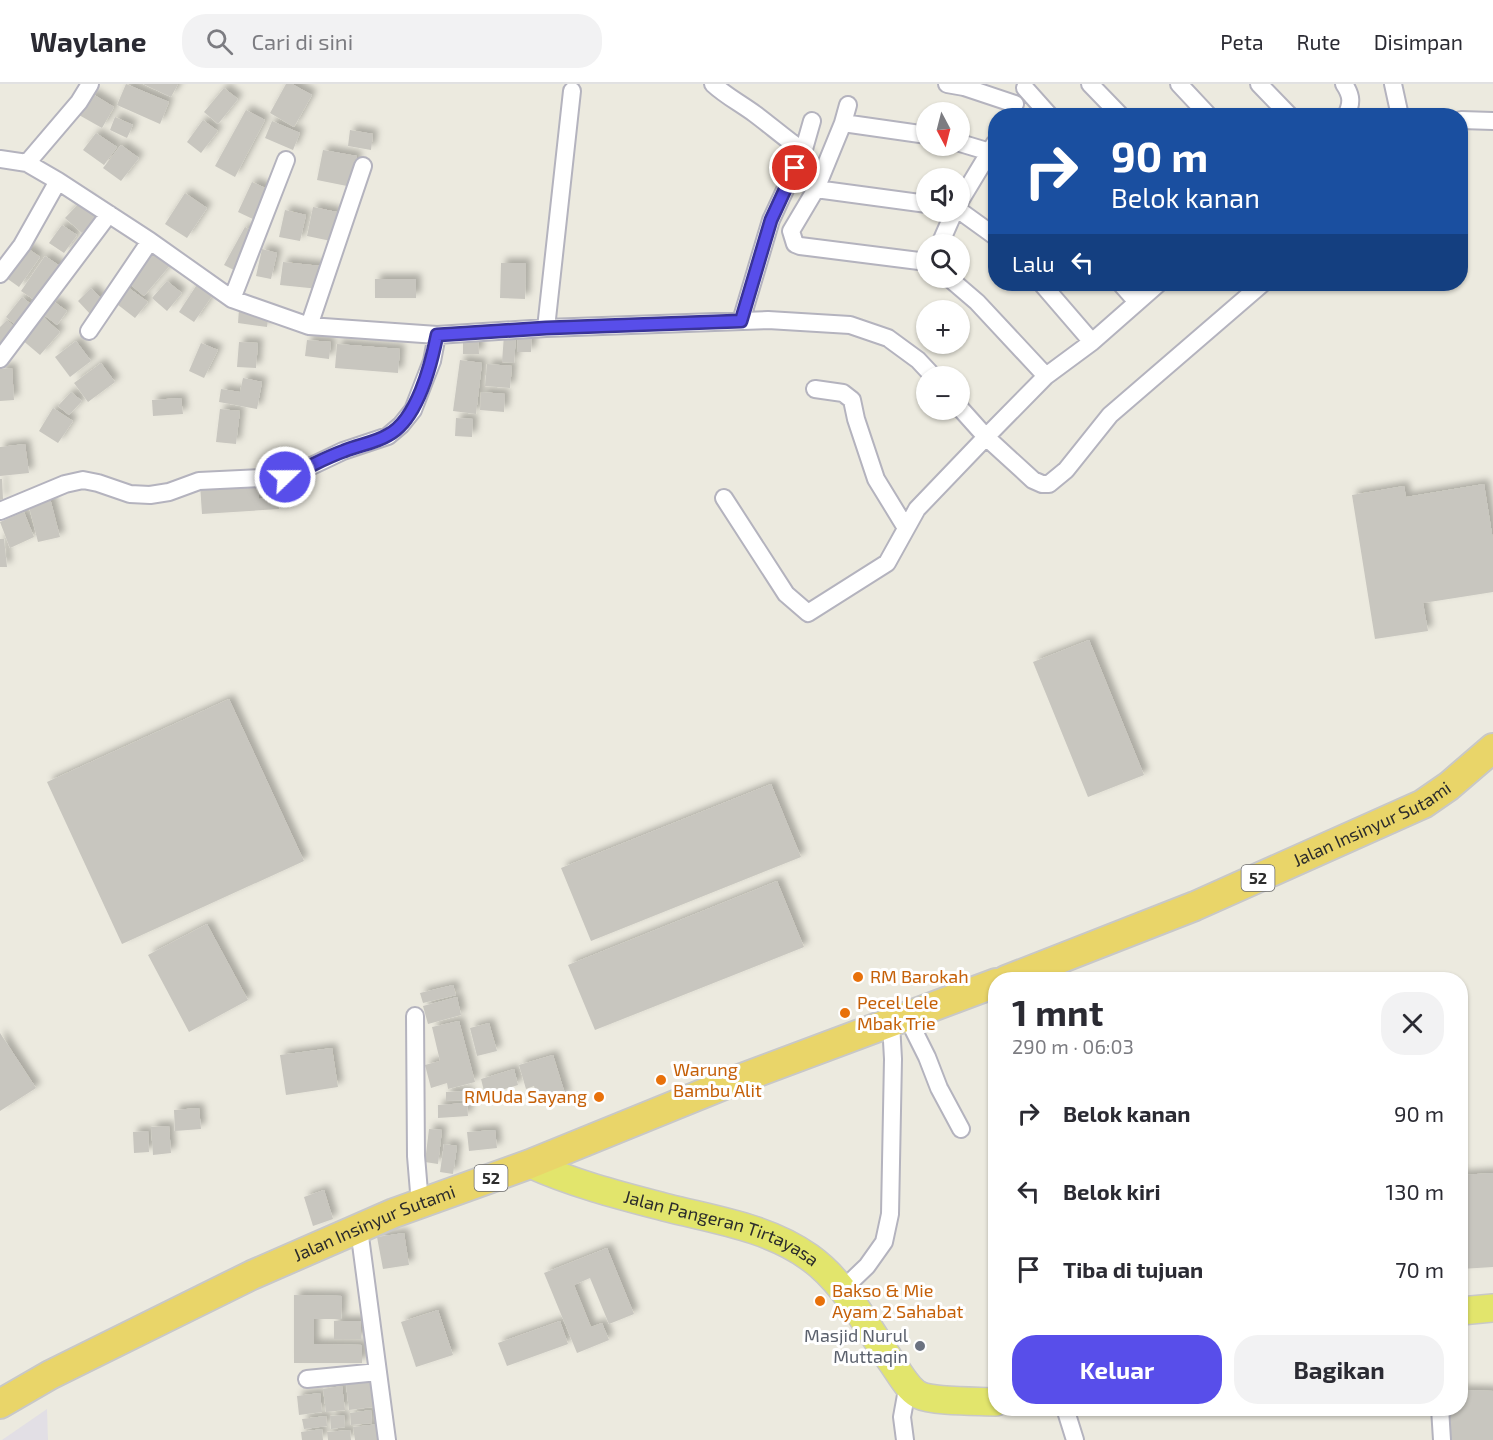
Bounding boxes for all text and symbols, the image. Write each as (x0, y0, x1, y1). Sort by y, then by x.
search box (182, 14, 602, 68)
text: Waylane (30, 24, 146, 58)
icon: search (203, 25, 236, 58)
text: Cari di sini (251, 28, 353, 54)
text: Peta (1220, 29, 1263, 54)
text: Rute (1296, 29, 1341, 54)
text: Disimpan (1374, 29, 1463, 54)
north arrow (916, 102, 970, 156)
map controls (916, 102, 970, 420)
text: 90 m (1111, 130, 1208, 180)
icon: right (1012, 132, 1090, 210)
pin (769, 142, 820, 193)
icon: arrive (778, 151, 811, 184)
button: sound (916, 168, 970, 222)
text: Belok kanan (1111, 181, 1260, 213)
button: search (916, 234, 970, 288)
icon: left (1066, 246, 1099, 279)
text: Lalu (1012, 250, 1054, 276)
button: + (916, 300, 970, 354)
button: − (916, 366, 970, 420)
position arrow (253, 445, 317, 509)
street label: Jalan Insinyur Sutami (1289, 776, 1455, 871)
road number: 52 (1242, 865, 1274, 891)
place label: RM Barokah (870, 965, 969, 987)
marker: RM Barokah (851, 970, 865, 984)
text: 1 mnt (1012, 990, 1103, 1033)
place label: Pecel Lele Mbak Trie (857, 991, 938, 1034)
button: close (1381, 992, 1444, 1055)
marker: Pecel Lele Mbak Trie (838, 1006, 852, 1020)
text: 290 m · 06:03 (1012, 1034, 1134, 1058)
place label: Warung Bambu Alit (673, 1058, 762, 1101)
marker: Warung Bambu Alit (654, 1073, 668, 1087)
place label: RMUda Sayang (464, 1085, 587, 1107)
marker: RMUda Sayang (592, 1090, 606, 1104)
icon: right (1012, 1097, 1045, 1130)
text: Belok kanan (1063, 1100, 1190, 1126)
text: 90 m (1394, 1100, 1444, 1126)
road number: 52 (474, 1165, 508, 1191)
icon: left (1012, 1175, 1045, 1208)
text: Belok kiri (1063, 1178, 1160, 1204)
text: 130 m (1386, 1178, 1444, 1204)
street label: Jalan Insinyur Sutami (290, 1180, 458, 1266)
street label: Jalan Pangeran Tirtayasa (621, 1185, 824, 1270)
icon: arrive (1012, 1253, 1045, 1286)
text: Tiba di tujuan (1063, 1256, 1203, 1282)
text: 70 m (1395, 1256, 1444, 1282)
place label: Bakso & Mie Ayam 2 Sahabat (832, 1279, 964, 1322)
marker: Bakso & Mie Ayam 2 Sahabat (813, 1294, 827, 1308)
place label: Masjid Nurul Muttaqin (804, 1324, 909, 1367)
button: Keluar (1012, 1335, 1222, 1404)
button: Bagikan (1234, 1335, 1444, 1404)
marker: Masjid Nurul Muttaqin (913, 1339, 927, 1353)

